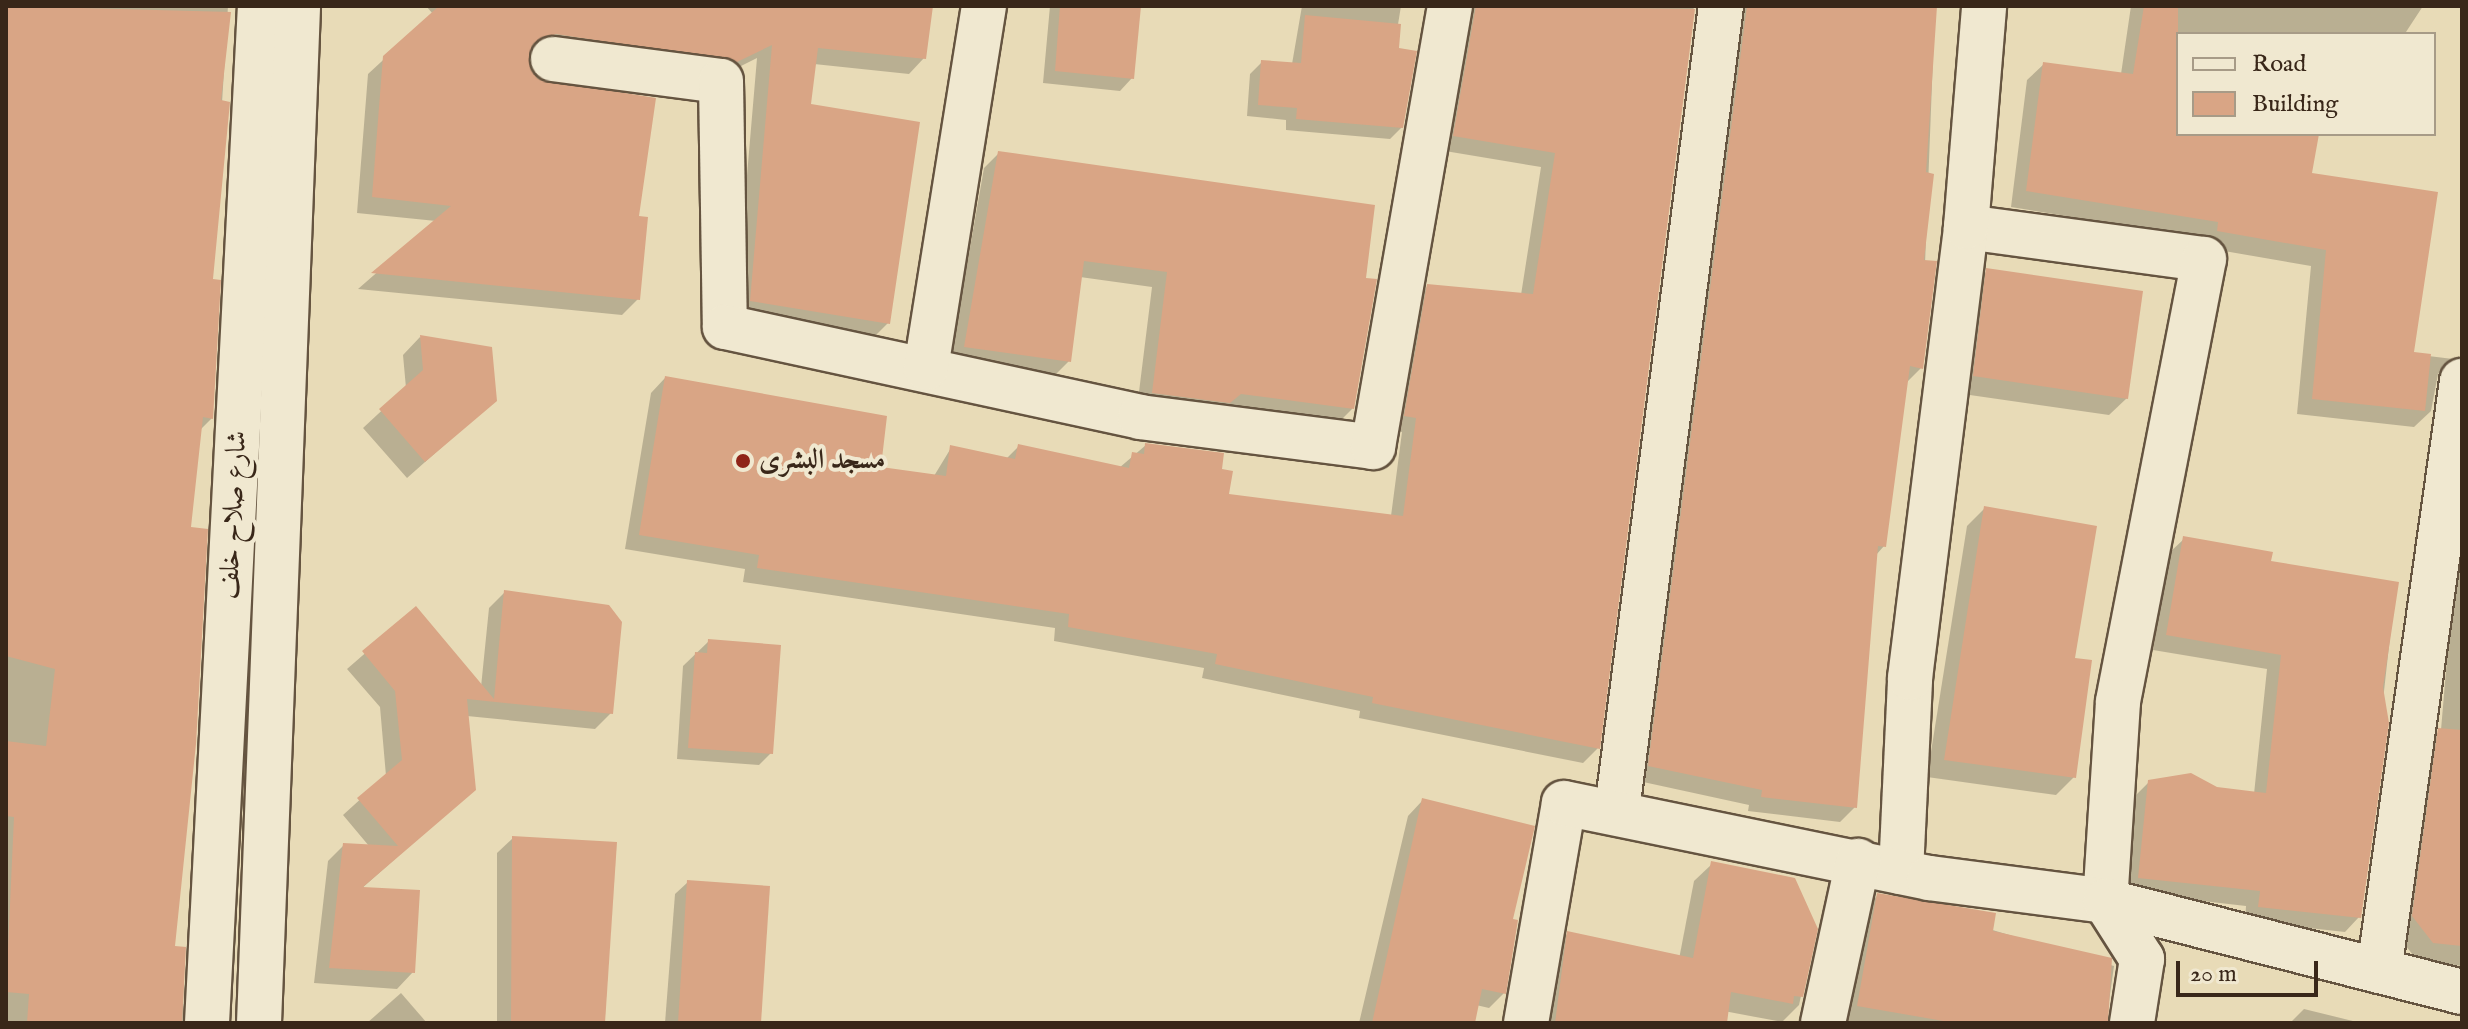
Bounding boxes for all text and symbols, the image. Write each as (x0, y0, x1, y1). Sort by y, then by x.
legend (2176, 32, 2436, 136)
text: Road (2252, 49, 2306, 80)
text: Building (2252, 89, 2338, 120)
street label: شارع صلاح خلف (213, 430, 255, 600)
place label: مسجد البشرى (759, 444, 885, 478)
marker: مسجد البشرى (734, 452, 752, 470)
scale bar (2180, 945, 2322, 995)
text: 20 m (2190, 959, 2237, 990)

